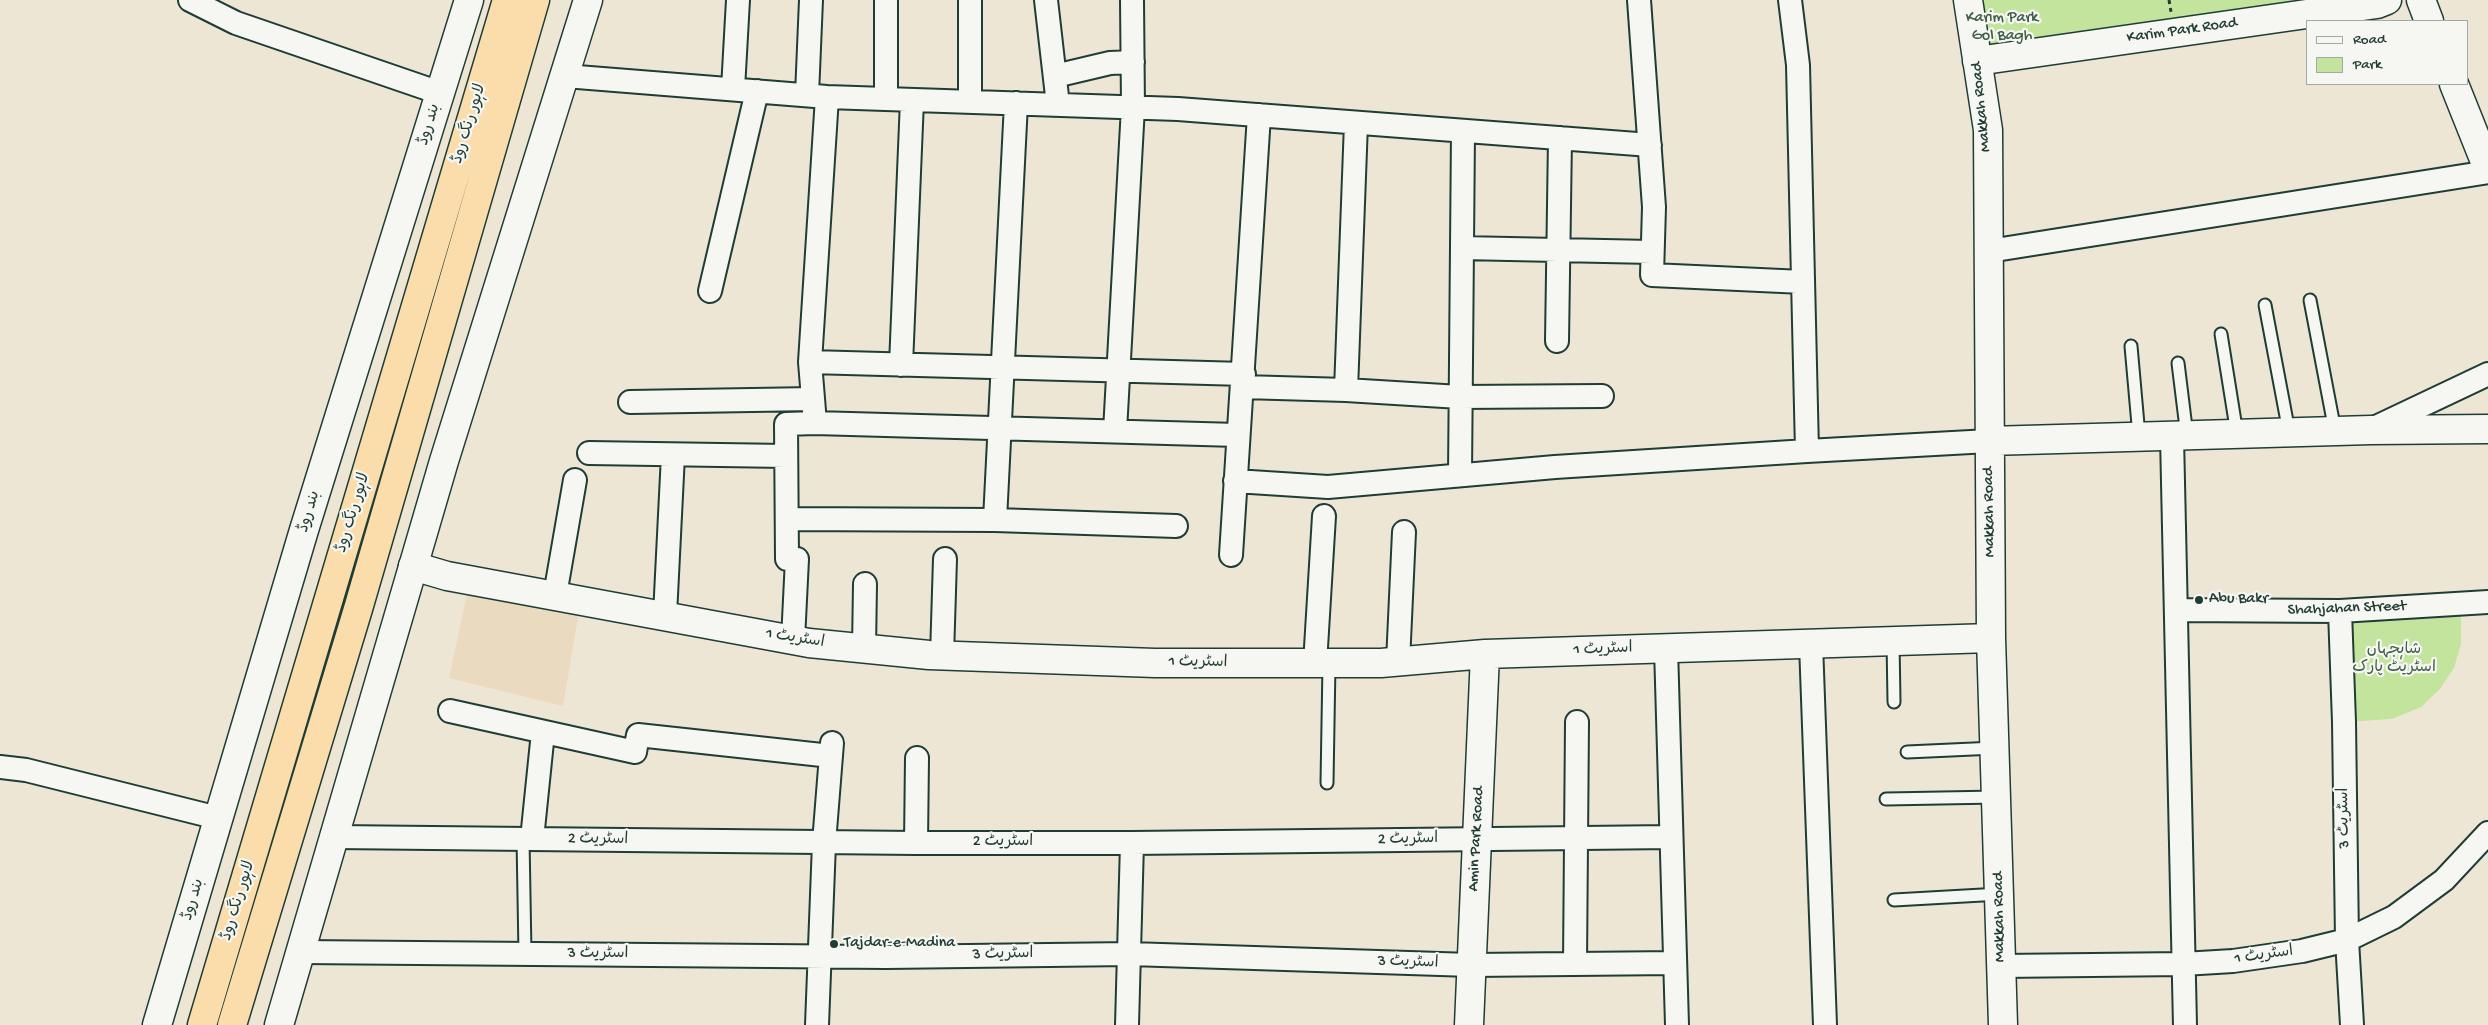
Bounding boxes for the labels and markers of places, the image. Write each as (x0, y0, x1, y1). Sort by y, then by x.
place label: Abu Bakr (2209, 590, 2268, 610)
marker: Abu Bakr (2193, 594, 2205, 606)
place label: Tajdar-e-Madina (844, 934, 955, 954)
marker: Tajdar-e-Madina (828, 938, 840, 950)

